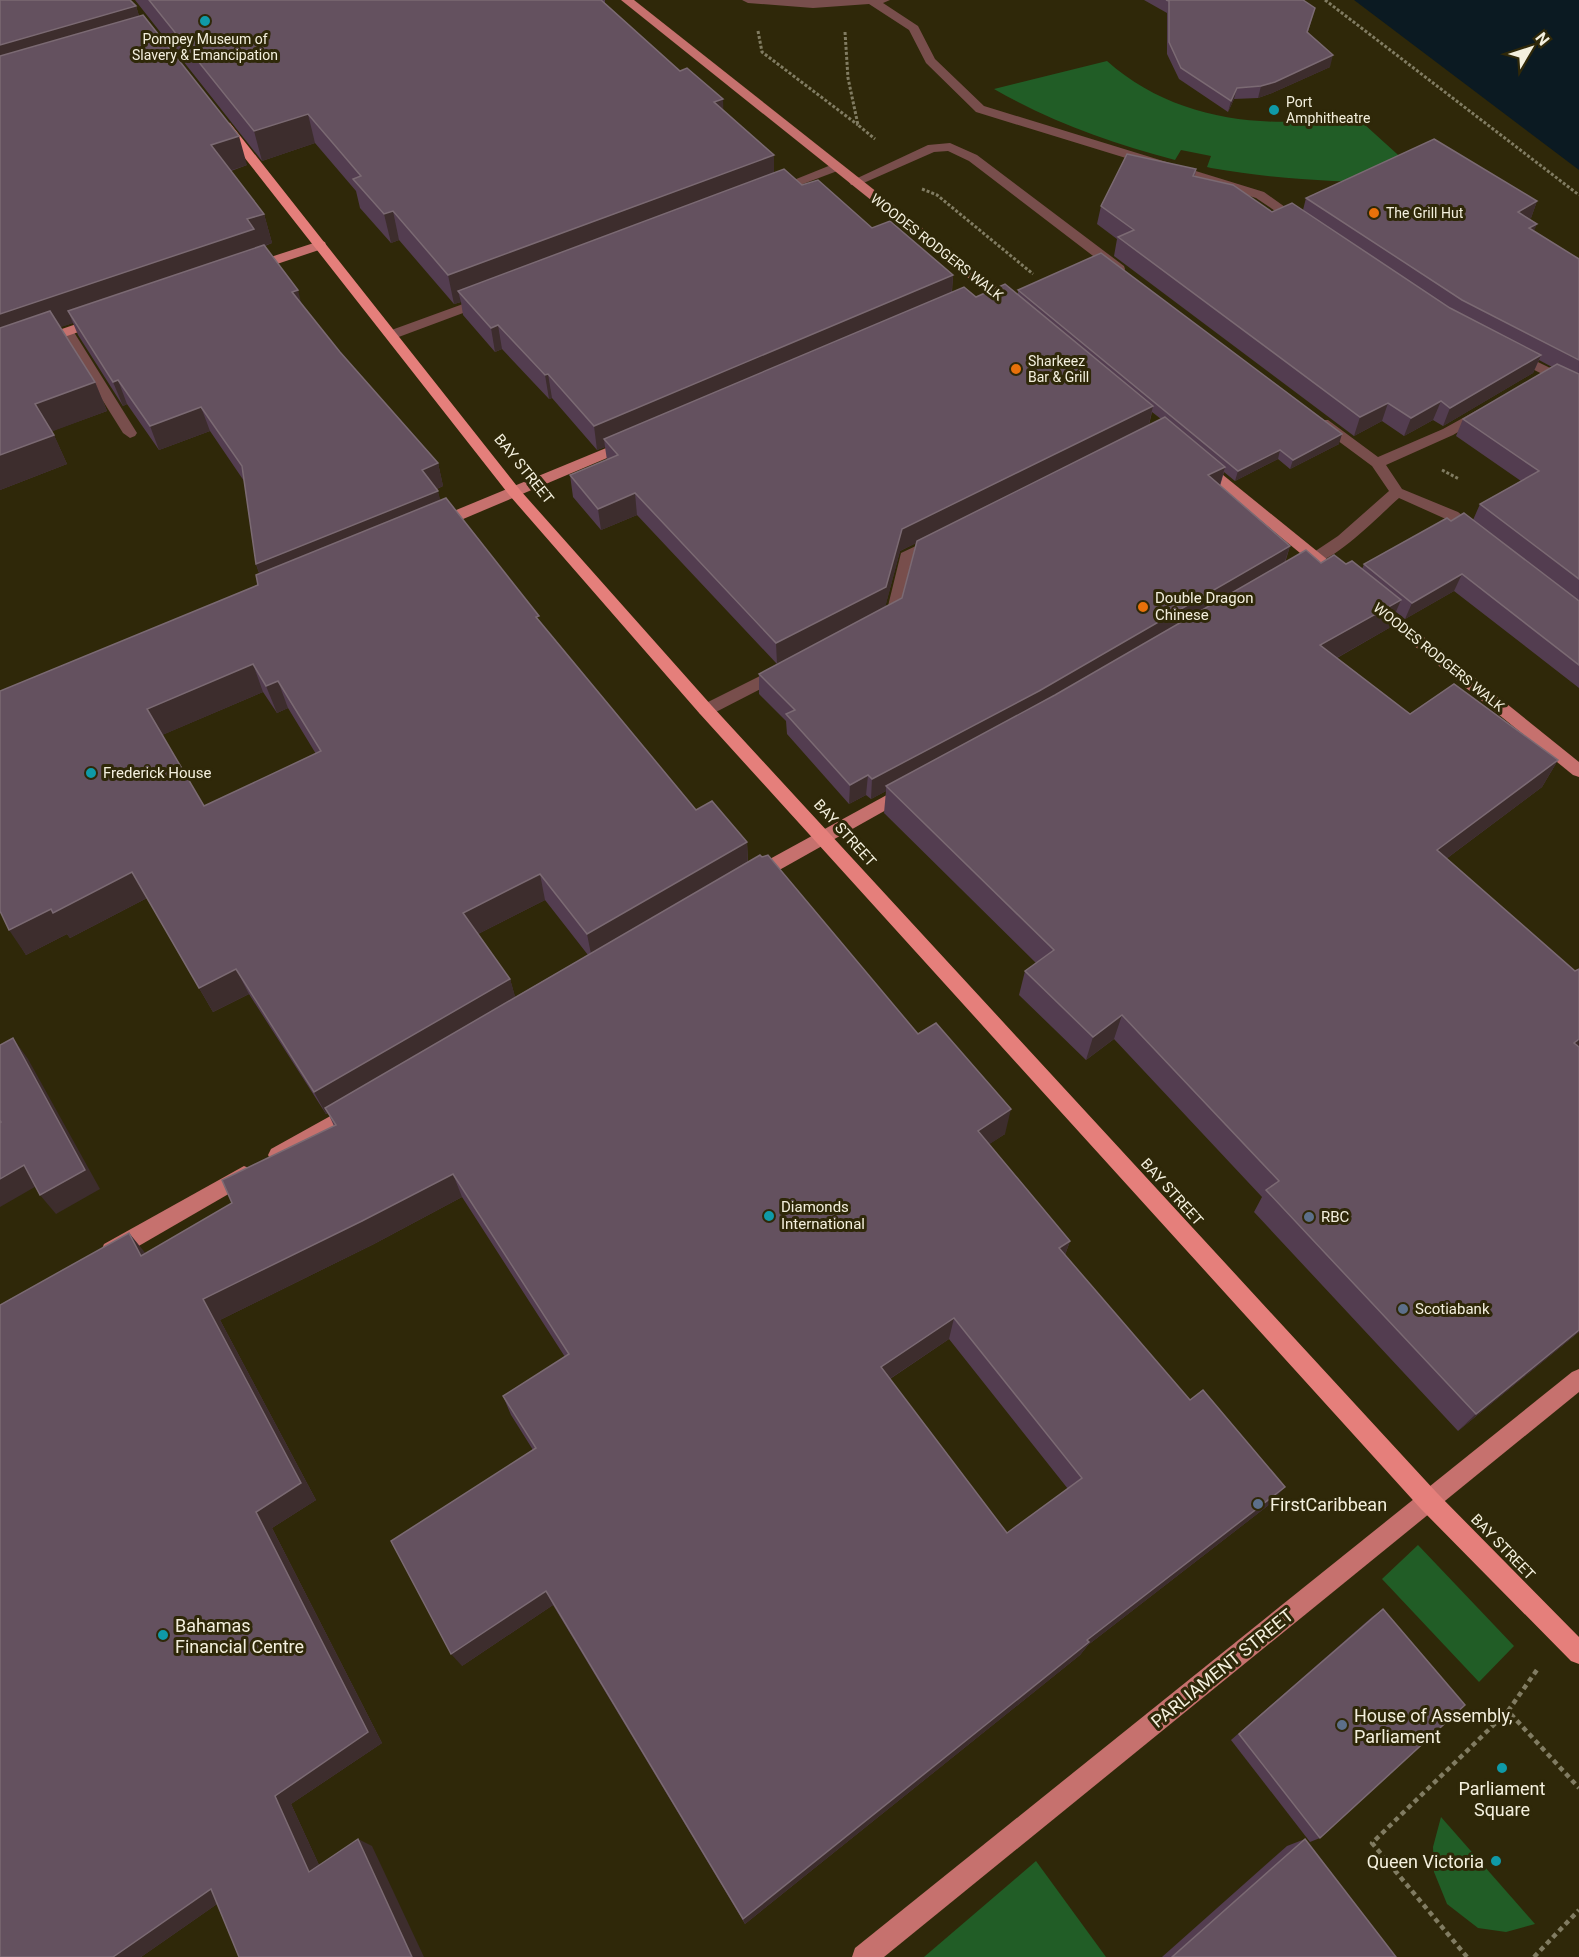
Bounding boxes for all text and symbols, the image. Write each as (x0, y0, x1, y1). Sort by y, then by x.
marker: Pompey Museum of Slavery & Emancipation (198, 14, 212, 28)
north arrow (1501, 18, 1561, 78)
text: N (1531, 29, 1553, 49)
place label: Pompey Museum of Slavery & Emancipation (132, 31, 278, 63)
place label: Port Amphitheatre (1286, 94, 1370, 126)
marker: Port Amphitheatre (1267, 103, 1281, 117)
street label: WOODES RODGERS WALK (868, 190, 1007, 304)
place label: The Grill Hut (1386, 205, 1464, 221)
marker: The Grill Hut (1367, 206, 1381, 220)
place label: Sharkeez Bar & Grill (1028, 353, 1089, 385)
marker: Sharkeez Bar & Grill (1009, 362, 1023, 376)
street label: BAY STREET (490, 431, 558, 508)
place label: Double Dragon Chinese (1155, 589, 1253, 624)
street label: WOODES RODGERS WALK (1370, 599, 1508, 715)
marker: Double Dragon Chinese (1136, 600, 1150, 614)
place label: Frederick House (103, 764, 212, 782)
marker: Frederick House (84, 766, 98, 780)
street label: BAY STREET (810, 796, 880, 870)
street label: BAY STREET (1137, 1155, 1207, 1229)
place label: Diamonds International (781, 1198, 865, 1233)
place label: RBC (1321, 1208, 1350, 1226)
marker: Diamonds International (762, 1209, 776, 1223)
marker: RBC (1302, 1210, 1316, 1224)
place label: Scotiabank (1415, 1300, 1490, 1318)
marker: Scotiabank (1396, 1302, 1410, 1316)
place label: FirstCaribbean (1270, 1494, 1387, 1515)
marker: FirstCaribbean (1251, 1497, 1265, 1511)
street label: BAY STREET (1467, 1510, 1539, 1584)
street label: PARLIAMENT STREET (1147, 1604, 1297, 1732)
place label: Bahamas Financial Centre (175, 1615, 304, 1657)
marker: Bahamas Financial Centre (156, 1628, 170, 1642)
place label: House of Assembly, Parliament (1354, 1705, 1513, 1747)
marker: House of Assembly, Parliament (1335, 1718, 1349, 1732)
marker: Parliament Square (1495, 1761, 1509, 1775)
place label: Parliament Square (1459, 1778, 1546, 1820)
place label: Queen Victoria (1367, 1851, 1484, 1872)
marker: Queen Victoria (1489, 1854, 1503, 1868)

